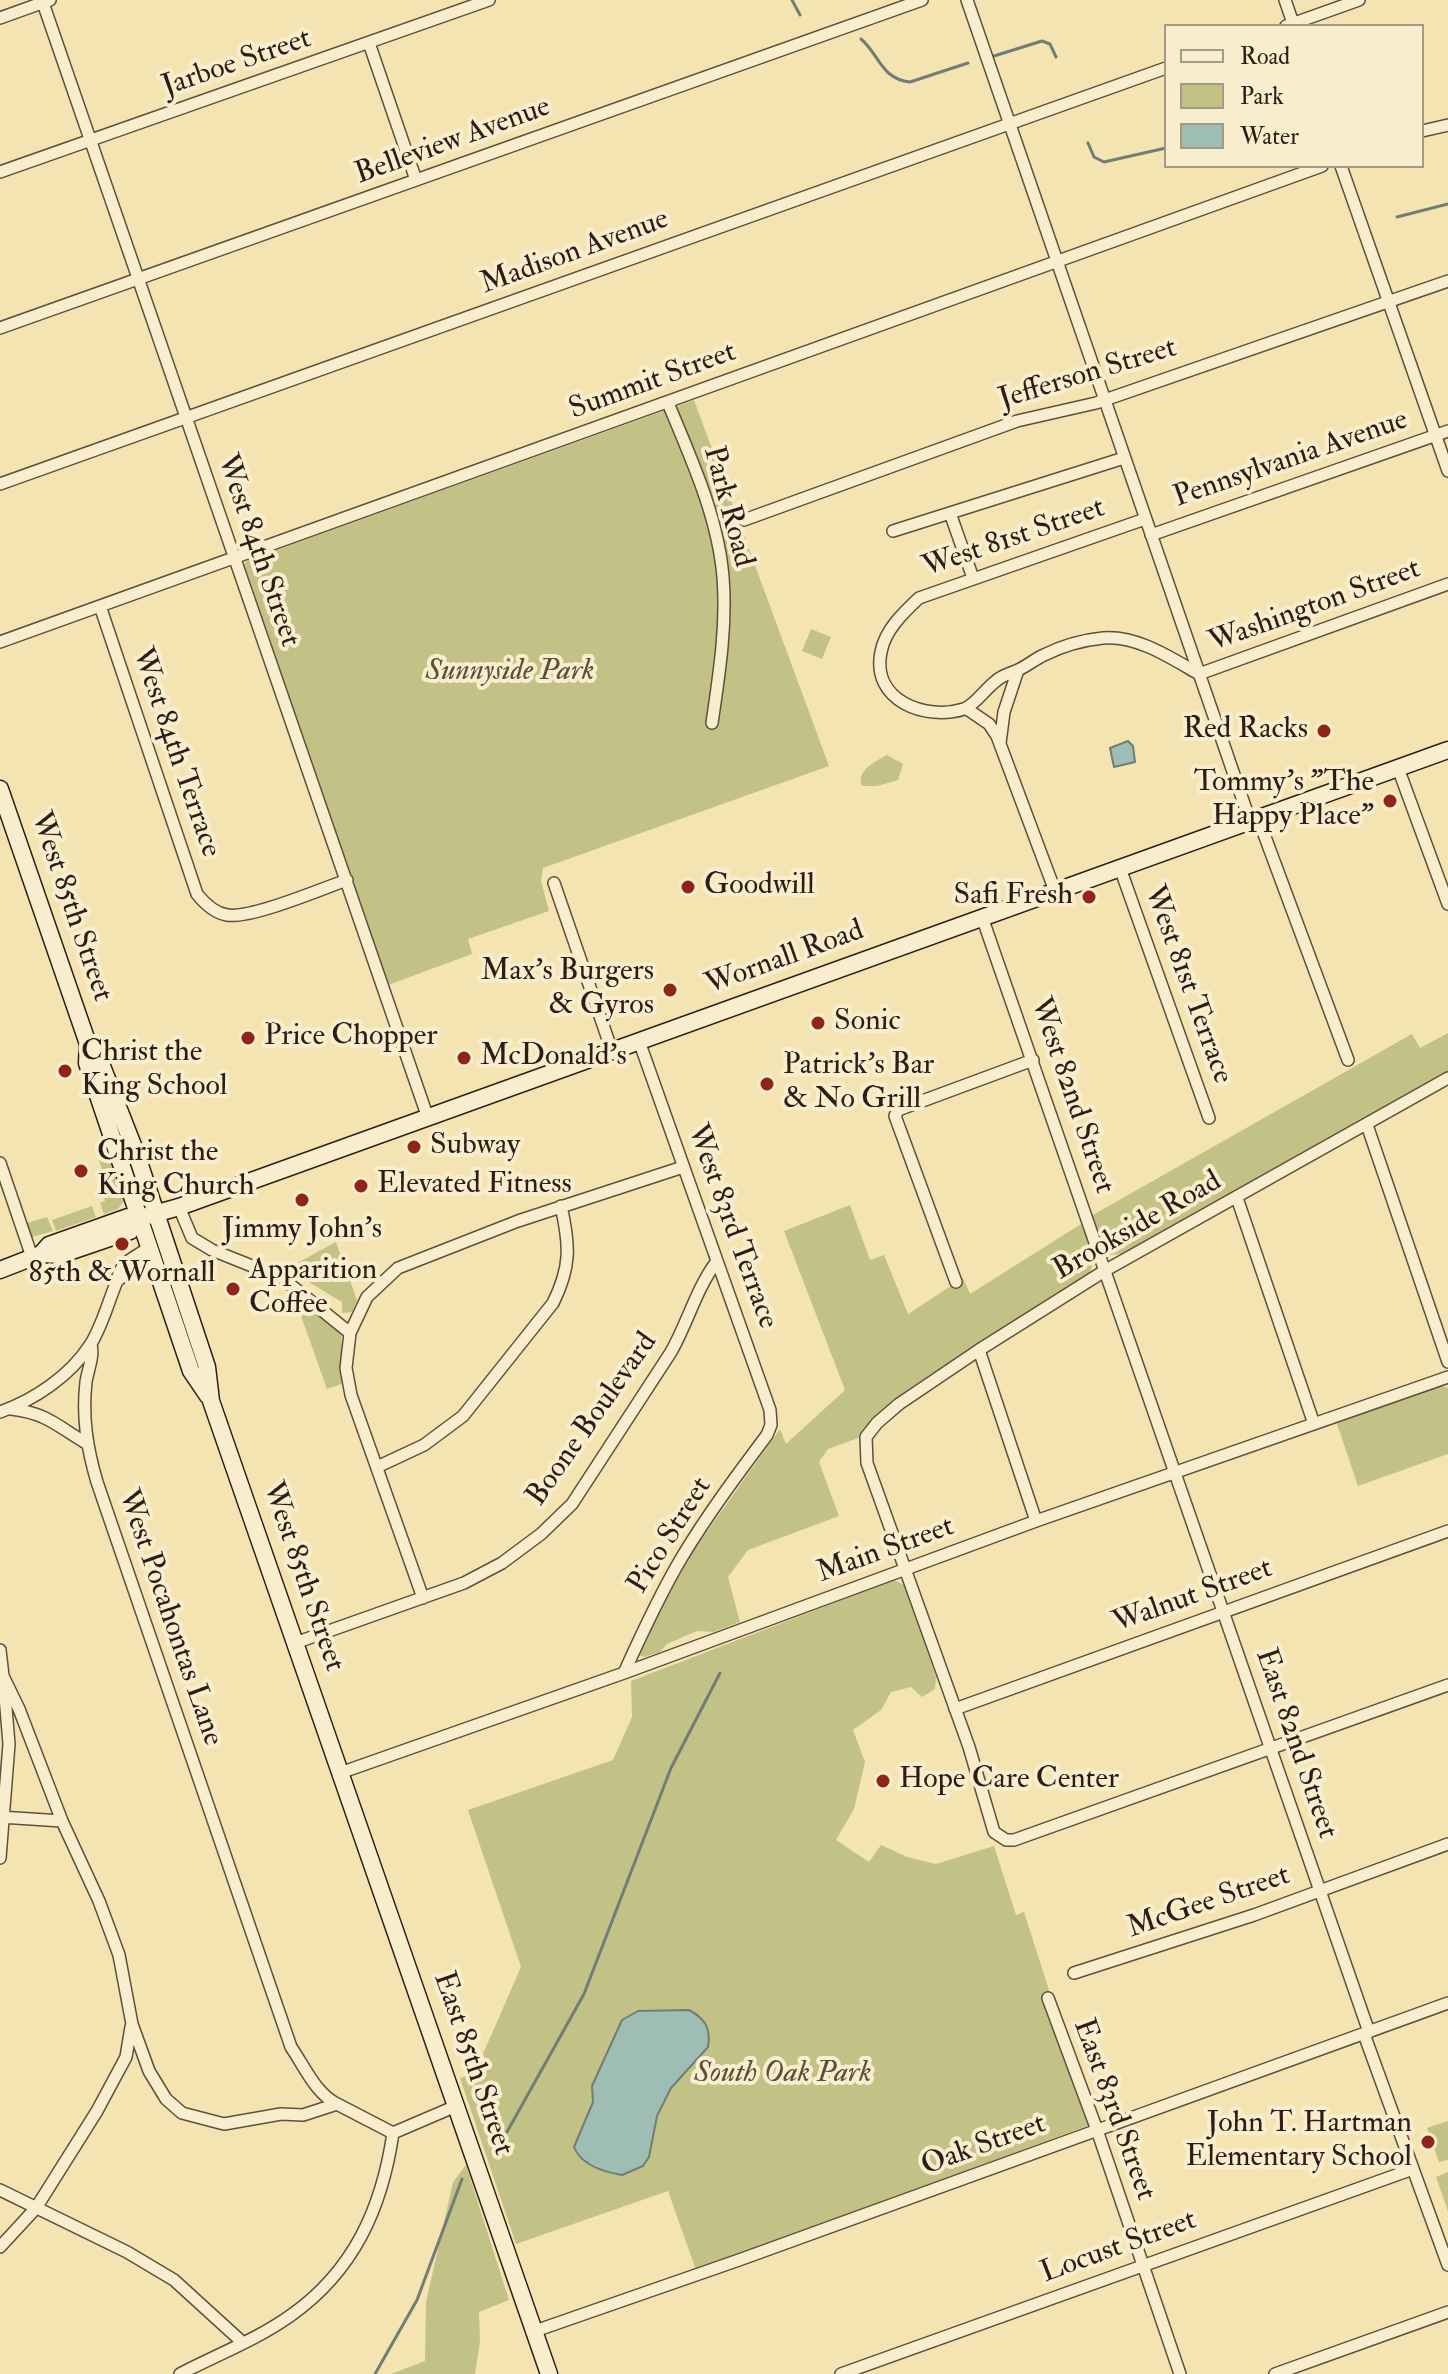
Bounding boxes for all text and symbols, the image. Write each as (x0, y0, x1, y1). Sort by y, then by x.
street label: Jarboe Street (158, 22, 316, 106)
legend (1164, 24, 1424, 168)
text: Road (1240, 41, 1290, 72)
text: Park (1240, 81, 1284, 112)
street label: Belleview Avenue (351, 90, 555, 194)
text: Water (1240, 121, 1299, 152)
street label: Madison Avenue (476, 202, 674, 304)
street label: Jefferson Street (995, 331, 1181, 419)
street label: Summit Street (565, 335, 741, 429)
street label: Pennsylvania Avenue (1169, 403, 1413, 517)
street label: Park Road (694, 443, 760, 571)
street label: West 84th Street (207, 450, 307, 652)
street label: West 81st Street (918, 491, 1110, 587)
street label: Washington Street (1204, 552, 1426, 662)
street label: West 84th Terrace (122, 644, 228, 862)
park label: Sunnyside Park (426, 655, 594, 691)
place label: Red Racks (1183, 713, 1308, 749)
marker: Red Racks (1315, 722, 1333, 740)
place label: Tommy's "The Happy Place" (1194, 766, 1374, 836)
marker: Tommy's "The Happy Place" (1381, 792, 1399, 810)
street label: West 85th Street (21, 808, 119, 1006)
place label: Goodwill (704, 869, 815, 905)
marker: Goodwill (679, 878, 697, 896)
place label: Safi Fresh (954, 879, 1073, 915)
street label: West 81st Terrace (1134, 881, 1240, 1089)
marker: Safi Fresh (1080, 888, 1098, 906)
street label: Wornall Road (701, 914, 869, 1004)
place label: Max's Burgers & Gyros (481, 955, 654, 1026)
marker: Max's Burgers & Gyros (661, 981, 679, 999)
street label: West 82nd Street (1021, 993, 1121, 1199)
place label: Sonic (834, 1005, 901, 1041)
marker: Sonic (809, 1014, 827, 1032)
place label: Price Chopper (264, 1020, 437, 1056)
marker: Price Chopper (239, 1029, 257, 1047)
place label: Christ the King School (81, 1036, 227, 1106)
place label: McDonald's (480, 1040, 627, 1076)
marker: McDonald's (455, 1049, 473, 1067)
place label: Patrick's Bar & No Grill (783, 1049, 934, 1120)
marker: Christ the King School (56, 1062, 74, 1080)
marker: Patrick's Bar & No Grill (758, 1075, 776, 1093)
street label: West 83rd Terrace (677, 1120, 785, 1334)
place label: Subway (430, 1129, 520, 1165)
place label: Christ the King Church (97, 1136, 254, 1206)
marker: Subway (405, 1138, 423, 1156)
marker: Christ the King Church (72, 1162, 90, 1180)
street label: Brookside Road (1048, 1164, 1228, 1290)
place label: Elevated Fitness (377, 1168, 572, 1204)
marker: Elevated Fitness (352, 1177, 370, 1195)
marker: Jimmy John's (293, 1191, 311, 1209)
place label: Jimmy John's (222, 1213, 382, 1249)
marker: 85th & Wornall (113, 1235, 131, 1253)
place label: Apparition Coffee (249, 1254, 377, 1324)
place label: 85th & Wornall (28, 1257, 216, 1293)
marker: Apparition Coffee (224, 1280, 242, 1298)
street label: Boone Boulevard (520, 1326, 666, 1514)
street label: Pico Street (621, 1471, 721, 1601)
street label: West 85th Street (253, 1478, 351, 1676)
street label: West Pocahontas Lane (108, 1485, 230, 1751)
street label: Main Street (813, 1510, 959, 1592)
street label: Walnut Street (1108, 1552, 1278, 1642)
street label: East 82nd Street (1246, 1644, 1344, 1844)
place label: Hope Care Center (899, 1763, 1119, 1799)
marker: Hope Care Center (874, 1772, 892, 1790)
street label: McGee Street (1123, 1858, 1295, 1948)
street label: East 85th Street (424, 1968, 520, 2160)
street label: East 83rd Street (1064, 2014, 1162, 2206)
park label: South Oak Park (694, 2057, 872, 2093)
street label: Oak Street (917, 2107, 1051, 2185)
place label: John T. Hartman Elementary School (1186, 2107, 1412, 2178)
marker: John T. Hartman Elementary School (1419, 2133, 1437, 2151)
street label: Locust Street (1036, 2203, 1202, 2293)

